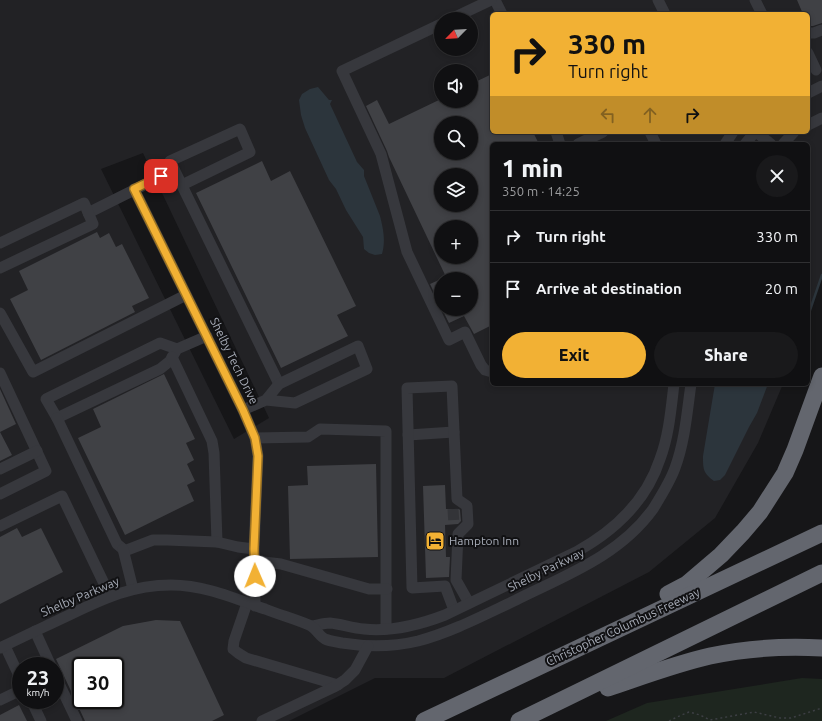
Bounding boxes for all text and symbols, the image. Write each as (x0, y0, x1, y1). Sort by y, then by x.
north arrow (434, 12, 478, 56)
map controls (434, 12, 478, 316)
icon: right (502, 28, 554, 80)
text: 330 m (568, 28, 646, 59)
text: Turn right (568, 61, 648, 81)
button: sound (434, 64, 478, 108)
icon: left (597, 104, 619, 126)
icon: ahead (639, 104, 661, 126)
icon: right (681, 104, 703, 126)
button: search (434, 116, 478, 160)
text: 1 min (502, 155, 563, 182)
button: close (756, 155, 798, 197)
pin (144, 159, 178, 193)
icon: arrive (150, 165, 172, 187)
button: layers (434, 168, 478, 212)
text: 350 m · 14:25 (502, 184, 580, 198)
button: + (434, 220, 478, 264)
icon: right (502, 226, 524, 248)
text: Turn right (536, 228, 606, 245)
text: 330 m (756, 228, 798, 245)
button: − (434, 272, 478, 316)
icon: arrive (502, 278, 524, 300)
text: Arrive at destination (536, 280, 682, 297)
text: 20 m (765, 280, 798, 297)
street label: Shelby Tech Drive (208, 315, 261, 406)
button: Exit (502, 332, 646, 378)
button: Share (654, 332, 798, 378)
hotel icon: Hampton Inn (424, 530, 446, 552)
place label: Hampton Inn (449, 534, 519, 547)
street label: Shelby Parkway (505, 545, 586, 594)
position arrow (234, 555, 276, 597)
street label: Shelby Parkway (39, 574, 121, 619)
street label: Christopher Columbus Freeway (544, 585, 702, 668)
speed limit sign: 30 (72, 657, 124, 709)
text: 23 (27, 666, 49, 689)
text: km/h (26, 687, 50, 698)

